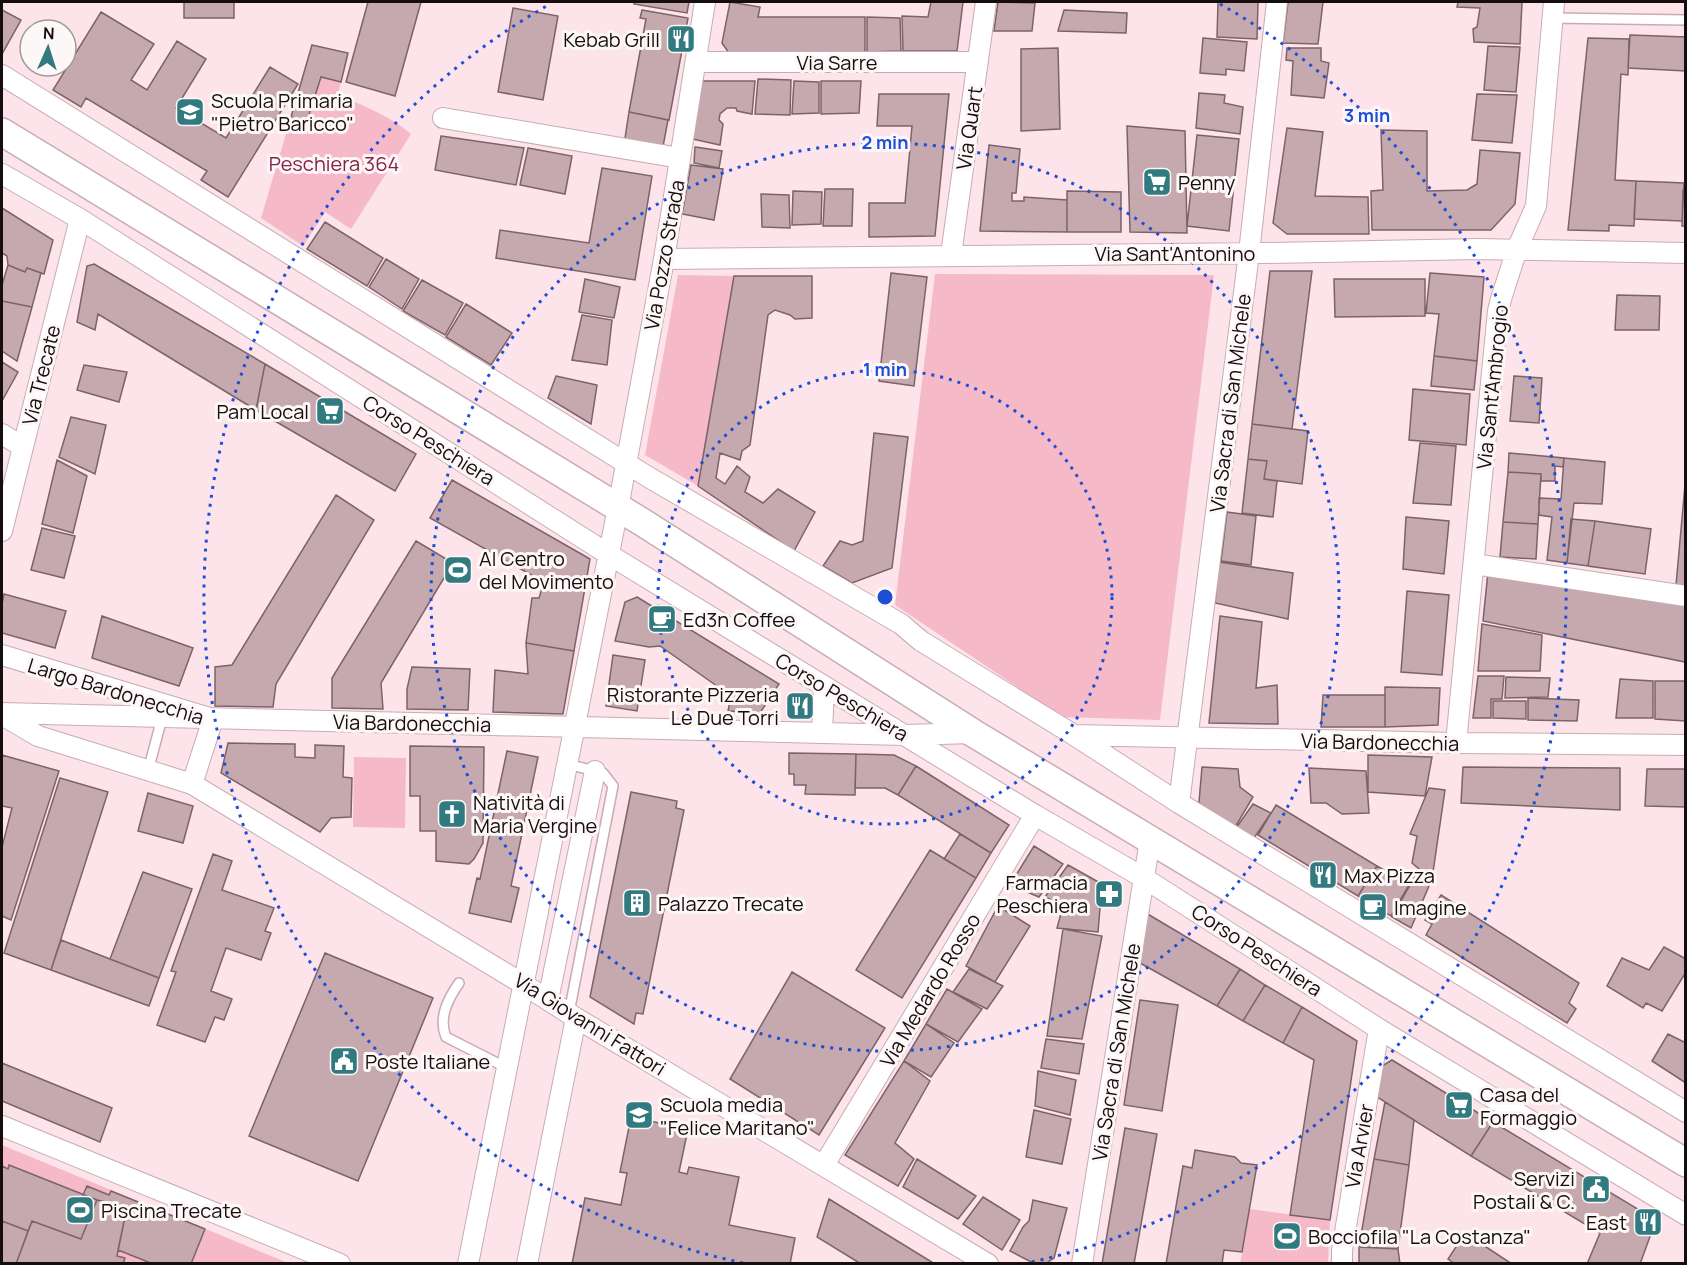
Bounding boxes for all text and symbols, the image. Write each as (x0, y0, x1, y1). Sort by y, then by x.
north arrow (18, 18, 78, 78)
text: N (42, 22, 55, 44)
restaurant icon: Kebab Grill (665, 23, 697, 55)
place label: Kebab Grill (563, 26, 660, 53)
street label: Via Sarre (797, 49, 877, 76)
street label: Via Quart (950, 84, 988, 172)
place label: Scuola Primaria "Pietro Baricco" (211, 87, 354, 137)
school or university icon: Scuola Primaria "Pietro Baricco" (174, 96, 206, 128)
text: 3 min (1344, 103, 1390, 127)
text: 2 min (862, 130, 908, 154)
park label: Peschiera 364 (269, 150, 399, 177)
supermarket icon: Penny (1141, 166, 1173, 198)
place label: Penny (1178, 169, 1236, 196)
street label: Via Pozzo Strada (637, 178, 691, 332)
street label: Via Sant'Antonino (1095, 240, 1256, 267)
street label: Via Sacra di San Michele (1203, 292, 1257, 514)
street label: Via Sant'Ambrogio (1470, 303, 1514, 471)
street label: Via Trecate (16, 322, 66, 428)
text: 1 min (863, 357, 907, 381)
street label: Corso Peschiera (358, 389, 500, 491)
supermarket icon: Pam Local (314, 395, 346, 427)
place label: Pam Local (216, 398, 309, 425)
place label: Al Centro del Movimento (479, 545, 614, 595)
sports icon: Al Centro del Movimento (442, 554, 474, 586)
centre of rings (875, 587, 895, 607)
cafe icon: Ed3n Coffee (646, 603, 678, 635)
place label: Ed3n Coffee (683, 606, 796, 633)
street label: Corso Peschiera (770, 647, 914, 747)
street label: Largo Bardonecchia (25, 651, 207, 731)
place label: Ristorante Pizzeria Le Due Torri (607, 681, 779, 731)
restaurant icon: Ristorante Pizzeria Le Due Torri (784, 690, 816, 722)
street label: Via Bardonecchia (333, 708, 491, 738)
street label: Via Bardonecchia (1301, 727, 1459, 757)
place label: Natività di Maria Vergine (473, 789, 597, 839)
church icon: Natività di Maria Vergine (436, 798, 468, 830)
restaurant icon: Max Pizza (1307, 859, 1339, 891)
place label: Max Pizza (1344, 862, 1435, 889)
place label: Farmacia Peschiera (997, 869, 1088, 919)
pharmacy icon: Farmacia Peschiera (1093, 878, 1125, 910)
building icon: Palazzo Trecate (621, 887, 653, 919)
place label: Palazzo Trecate (658, 890, 804, 917)
cafe icon: Imagine (1357, 891, 1389, 923)
place label: Imagine (1394, 894, 1467, 921)
street label: Corso Peschiera (1186, 898, 1328, 1002)
street label: Via Medardo Rosso (873, 908, 987, 1072)
street label: Via Sacra di San Michele (1085, 941, 1147, 1163)
street label: Via Giovanni Fattori (509, 966, 671, 1082)
public building icon: Poste Italiane (328, 1045, 360, 1077)
place label: Poste Italiane (365, 1048, 490, 1075)
place label: Casa del Formaggio (1480, 1081, 1577, 1131)
supermarket icon: Casa del Formaggio (1443, 1089, 1475, 1121)
place label: Scuola media "Felice Maritano" (660, 1091, 815, 1141)
school or university icon: Scuola media "Felice Maritano" (623, 1099, 655, 1131)
street label: Via Arvier (1338, 1102, 1380, 1190)
place label: Servizi Postali & C. (1473, 1165, 1575, 1215)
public building icon: Servizi Postali & C. (1580, 1173, 1612, 1205)
sports icon: Piscina Trecate (64, 1194, 96, 1226)
place label: Piscina Trecate (101, 1197, 242, 1224)
restaurant icon: East (1632, 1206, 1664, 1238)
place label: East (1586, 1209, 1627, 1236)
sports icon: Bocciofila "La Costanza" (1271, 1220, 1303, 1252)
place label: Bocciofila "La Costanza" (1308, 1223, 1531, 1250)

